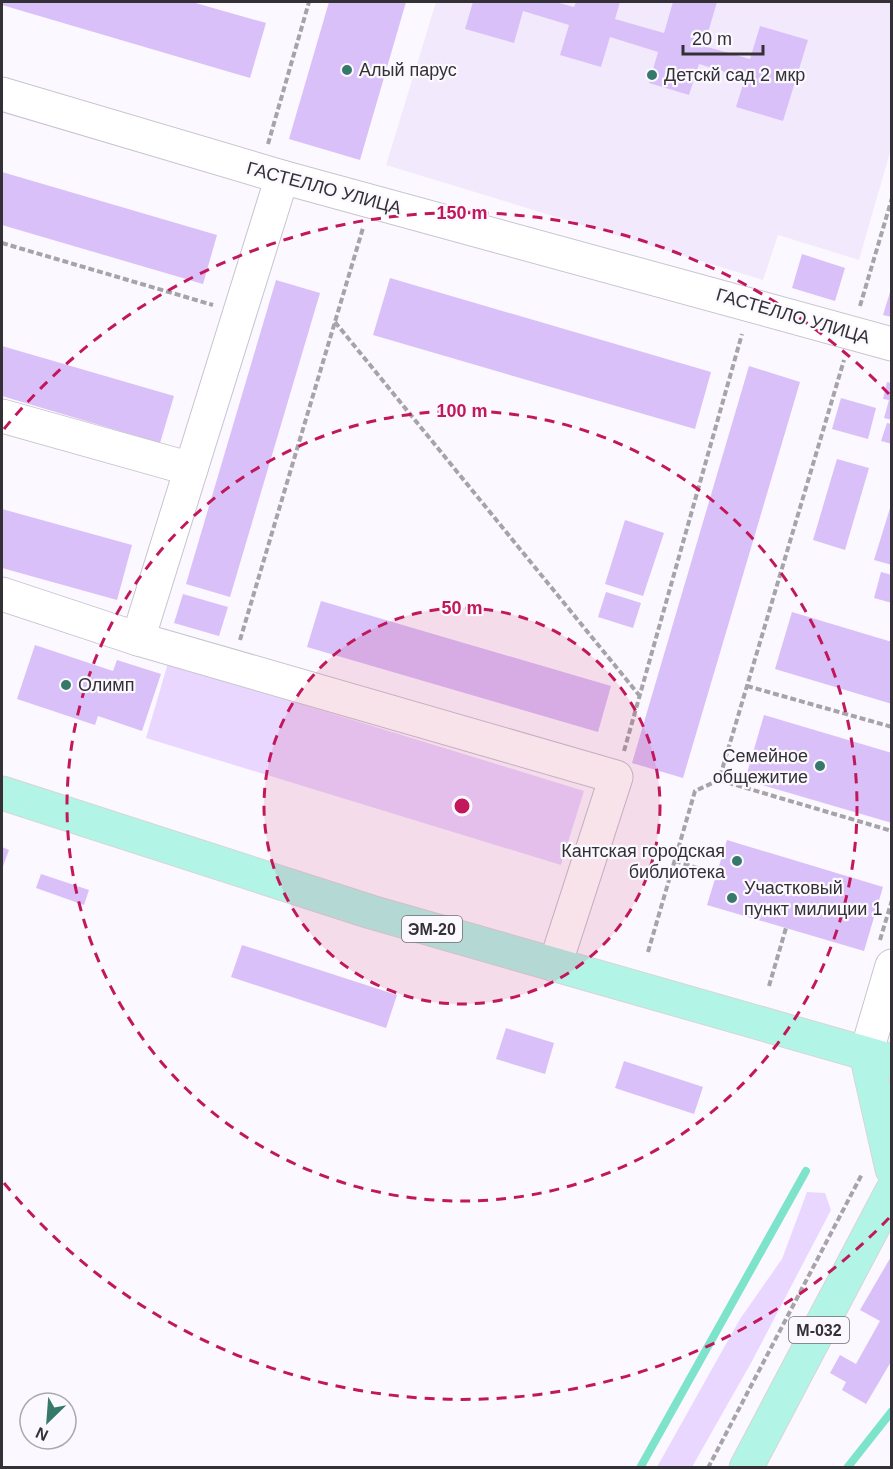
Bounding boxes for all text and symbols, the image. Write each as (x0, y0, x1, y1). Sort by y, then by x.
scale bar (683, 18, 762, 56)
text: 20 m (692, 29, 732, 49)
place label: Алый парус (359, 60, 457, 80)
marker: Алый парус (340, 63, 354, 77)
place label: Детскй сад 2 мкр (664, 65, 805, 85)
marker: Детскй сад 2 мкр (645, 68, 659, 82)
street label: ГАСТЕЛЛО УЛИЦА (245, 158, 403, 218)
text: 150 m (436, 203, 488, 223)
street label: ГАСТЕЛЛО УЛИЦА (714, 284, 872, 348)
text: 100 m (436, 401, 488, 421)
text: 50 m (441, 598, 483, 618)
place label: Олимп (78, 675, 134, 695)
marker: Олимп (59, 678, 73, 692)
place label: Семейное общежитие (713, 746, 808, 787)
marker: Семейное общежитие (813, 759, 827, 773)
centre of rings (452, 796, 472, 816)
place label: Кантская городская библиотека (561, 841, 726, 882)
marker: Кантская городская библиотека (730, 854, 744, 868)
place label: Участковый пункт милиции 1 (744, 878, 882, 919)
marker: Участковый пункт милиции 1 (725, 891, 739, 905)
road number: ЭМ-20 (402, 916, 462, 942)
road number: M-032 (789, 1317, 849, 1343)
north arrow (18, 1391, 78, 1451)
text: N (33, 1424, 51, 1444)

